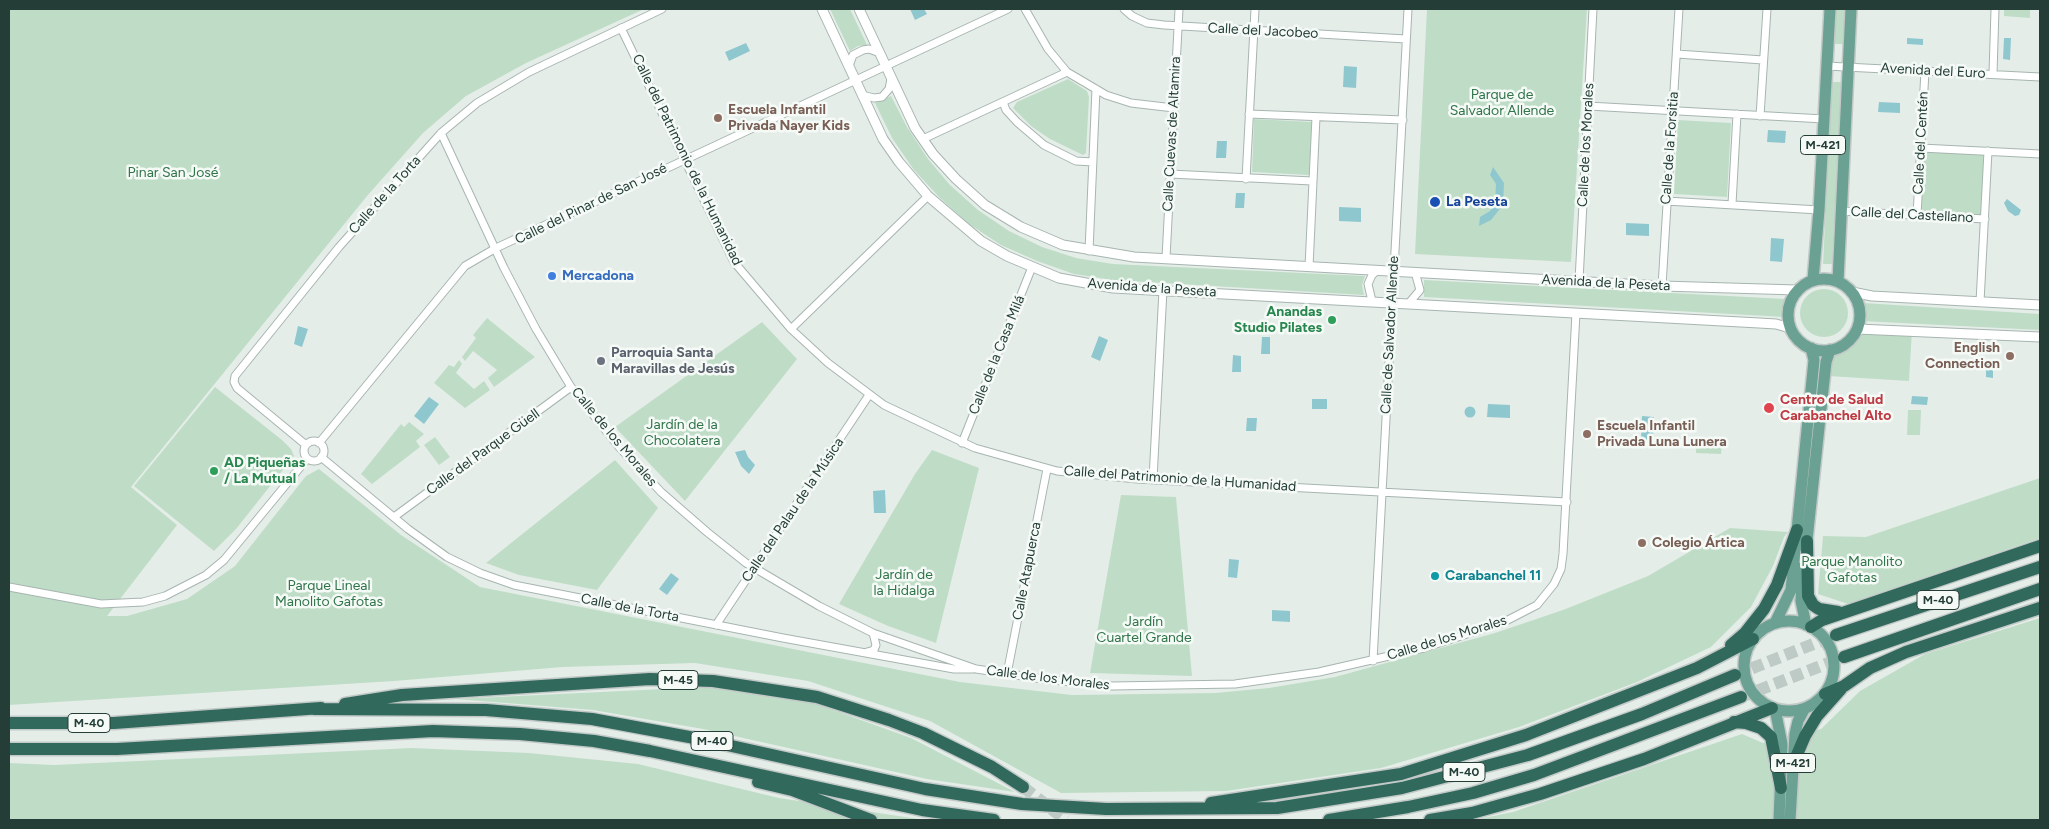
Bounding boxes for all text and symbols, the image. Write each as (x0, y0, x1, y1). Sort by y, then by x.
street label: Calle del Jacobeo (1207, 20, 1319, 42)
street label: Calle del Patrimonio de la Humanidad (628, 52, 746, 268)
street label: Calle Cuevas de Altamira (1160, 56, 1184, 212)
street label: Avenida del Euro (1880, 60, 1986, 82)
street label: Calle de los Morales (1574, 83, 1598, 207)
park label: Parque de Salvador Allende (1450, 87, 1554, 120)
street label: Calle de la Forsitia (1658, 91, 1682, 205)
street label: Calle del Centén (1910, 91, 1932, 195)
place label: Escuela Infantil Privada Nayer Kids (728, 102, 850, 134)
marker: Escuela Infantil Privada Nayer Kids (712, 112, 724, 124)
road number: M-421 (1800, 136, 1846, 154)
street label: Calle de la Torta (345, 152, 425, 238)
street label: Calle del Pinar de San José (512, 160, 670, 248)
park label: Pinar San José (127, 165, 219, 181)
place label: La Peseta (1446, 194, 1508, 210)
marker: La Peseta (1428, 195, 1442, 209)
street label: Calle del Castellano (1850, 203, 1974, 227)
street label: Calle de Salvador Allende (1377, 256, 1403, 414)
place label: Mercadona (562, 268, 634, 284)
marker: Mercadona (546, 270, 558, 282)
street label: Avenida de la Peseta (1541, 271, 1671, 295)
street label: Avenida de la Peseta (1087, 275, 1217, 301)
street label: Calle de la Casa Milá (965, 293, 1029, 417)
place label: Anandas Studio Pilates (1234, 304, 1322, 336)
marker: Anandas Studio Pilates (1326, 314, 1338, 326)
place label: English Connection (1925, 340, 2000, 372)
place label: Parroquia Santa Maravillas de Jesús (611, 345, 735, 378)
marker: English Connection (2004, 350, 2016, 362)
marker: Parroquia Santa Maravillas de Jesús (595, 355, 607, 367)
street label: Calle de los Morales (568, 384, 660, 490)
place label: Centro de Salud Carabanchel Alto (1780, 392, 1891, 424)
marker: Centro de Salud Carabanchel Alto (1762, 401, 1776, 415)
street label: Calle del Parque Güell (423, 405, 543, 499)
park label: Jardín de la Chocolatera (644, 417, 720, 450)
place label: Escuela Infantil Privada Luna Lunera (1597, 418, 1727, 451)
marker: Escuela Infantil Privada Luna Lunera (1581, 428, 1593, 440)
street label: Calle del Palau de la Música (738, 435, 848, 585)
place label: AD Piqueñas / La Mutual (224, 455, 305, 488)
street label: Calle del Patrimonio de la Humanidad (1063, 462, 1297, 496)
marker: AD Piqueñas / La Mutual (208, 465, 220, 477)
street label: Calle Atapuerca (1009, 521, 1045, 621)
place label: Colegio Ártica (1652, 535, 1745, 551)
marker: Colegio Ártica (1636, 537, 1648, 549)
park label: Parque Manolito Gafotas (1801, 554, 1903, 586)
park label: Jardín de la Hidalga (873, 567, 935, 600)
place label: Carabanchel 11 (1445, 568, 1541, 584)
marker: Carabanchel 11 (1429, 570, 1441, 582)
park label: Parque Lineal Manolito Gafotas (275, 578, 383, 610)
street label: Calle de la Torta (580, 590, 680, 626)
road number: M-40 (1917, 590, 1959, 610)
street label: Calle de los Morales (1385, 612, 1509, 664)
park label: Jardín Cuartel Grande (1096, 614, 1192, 646)
street label: Calle de los Morales (985, 662, 1111, 694)
road number: M-45 (658, 670, 698, 690)
road number: M-40 (68, 714, 110, 732)
road number: M-40 (691, 731, 733, 750)
road number: M-421 (1770, 754, 1816, 772)
road number: M-40 (1443, 762, 1485, 782)

